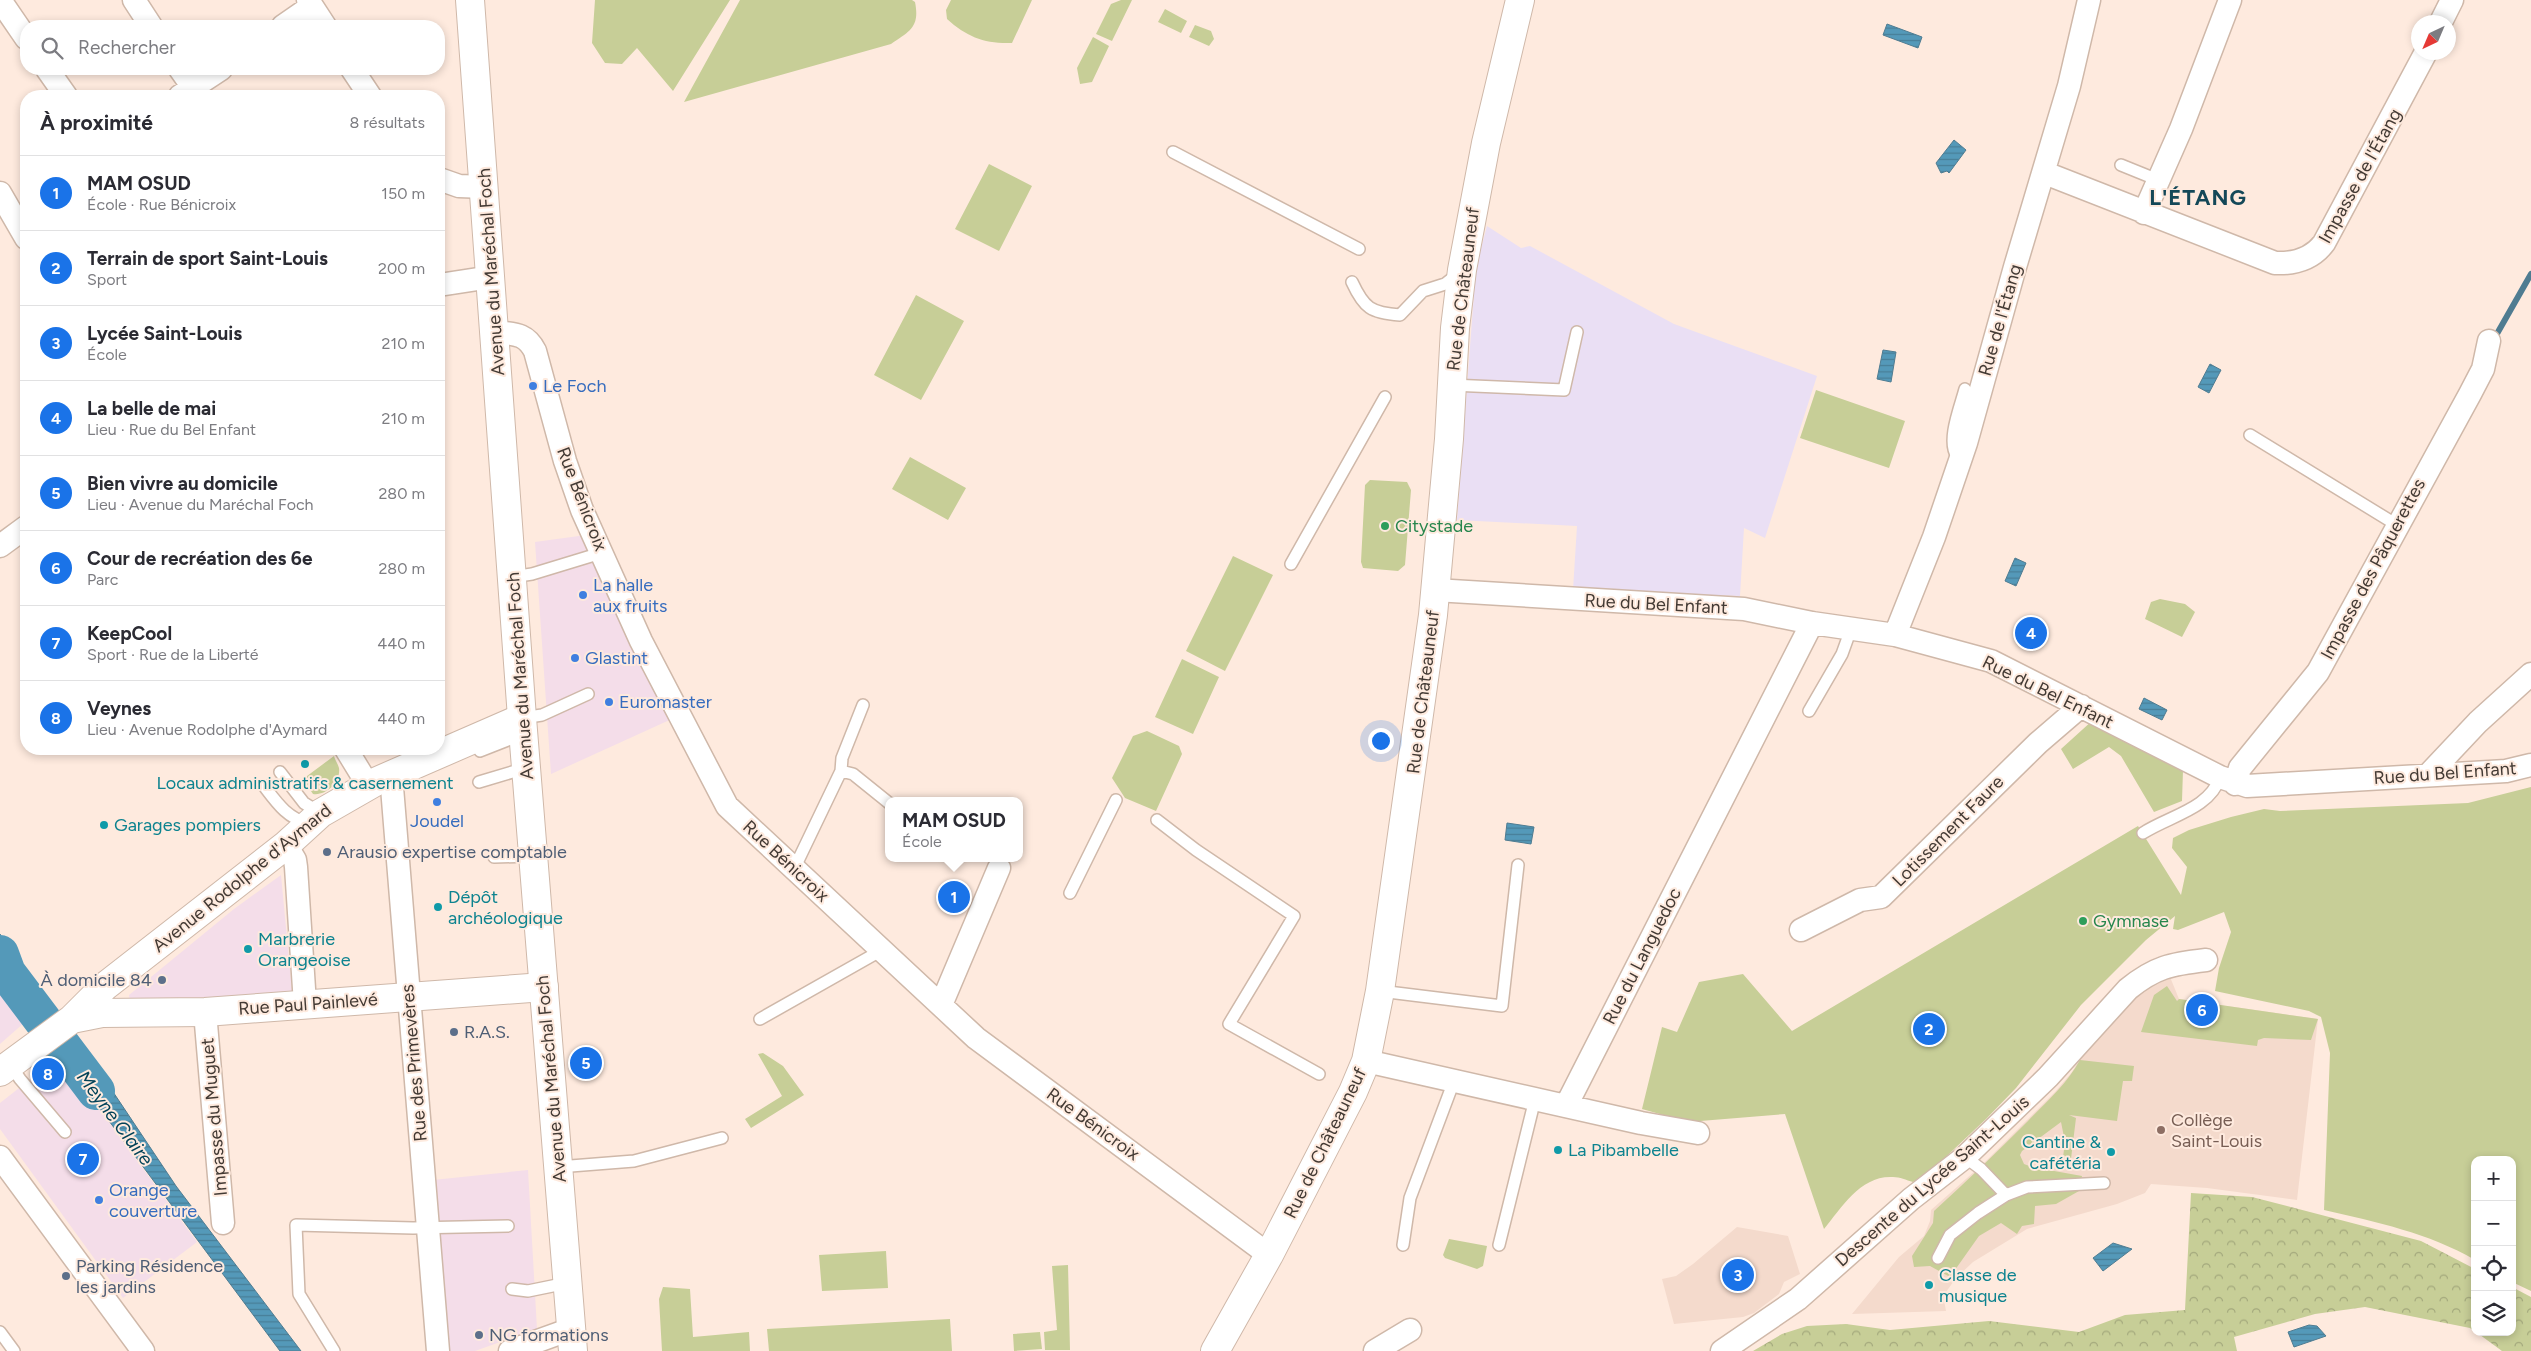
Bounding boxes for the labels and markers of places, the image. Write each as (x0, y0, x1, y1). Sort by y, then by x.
place label: Le Foch (543, 375, 607, 397)
marker: Le Foch (527, 380, 539, 392)
place label: Citystade (1395, 515, 1473, 537)
marker: Citystade (1379, 520, 1391, 532)
place label: La halle aux fruits (593, 574, 667, 617)
marker: La halle aux fruits (577, 589, 589, 601)
pin: 4 (2015, 614, 2047, 652)
place label: Glastint (585, 647, 648, 669)
marker: Glastint (569, 652, 581, 664)
place label: Euromaster (619, 691, 712, 713)
marker: Euromaster (603, 696, 615, 708)
marker: Locaux administratifs & casernement (299, 758, 311, 770)
place label: Locaux administratifs & casernement (156, 772, 454, 794)
marker: Joudel (431, 796, 443, 808)
place label: Joudel (410, 810, 464, 832)
place label: Garages pompiers (114, 814, 261, 836)
marker: Garages pompiers (98, 819, 110, 831)
place label: Arausio expertise comptable (337, 841, 567, 863)
marker: Arausio expertise comptable (321, 846, 333, 858)
pin: 1 (938, 878, 970, 916)
place label: Dépôt archéologique (448, 886, 563, 929)
marker: Dépôt archéologique (432, 901, 444, 913)
place label: Gymnase (2093, 910, 2169, 932)
marker: Gymnase (2077, 915, 2089, 927)
place label: Marbrerie Orangeoise (258, 928, 351, 971)
marker: Marbrerie Orangeoise (242, 943, 254, 955)
place label: À domicile 84 (41, 969, 152, 991)
marker: À domicile 84 (156, 974, 168, 986)
pin: 6 (2186, 991, 2218, 1029)
pin: 2 (1913, 1010, 1945, 1048)
place label: R.A.S. (464, 1021, 510, 1043)
marker: R.A.S. (448, 1026, 460, 1038)
pin: 5 (570, 1044, 602, 1082)
pin: 8 (32, 1055, 64, 1093)
place label: Collège Saint-Louis (2171, 1109, 2262, 1152)
marker: Collège Saint-Louis (2155, 1124, 2167, 1136)
place label: Cantine & cafétéria (2022, 1131, 2101, 1174)
place label: La Pibambelle (1568, 1139, 1679, 1161)
pin: 7 (67, 1140, 99, 1178)
marker: La Pibambelle (1552, 1144, 1564, 1156)
marker: Cantine & cafétéria (2105, 1146, 2117, 1158)
place label: Orange couverture (109, 1179, 197, 1222)
marker: Orange couverture (93, 1194, 105, 1206)
place label: Parking Résidence les jardins (76, 1255, 223, 1298)
pin: 3 (1722, 1256, 1754, 1294)
place label: Classe de musique (1939, 1264, 2017, 1307)
marker: Parking Résidence les jardins (60, 1270, 72, 1282)
marker: Classe de musique (1923, 1279, 1935, 1291)
place label: NG formations (489, 1324, 609, 1346)
marker: NG formations (473, 1329, 485, 1341)

